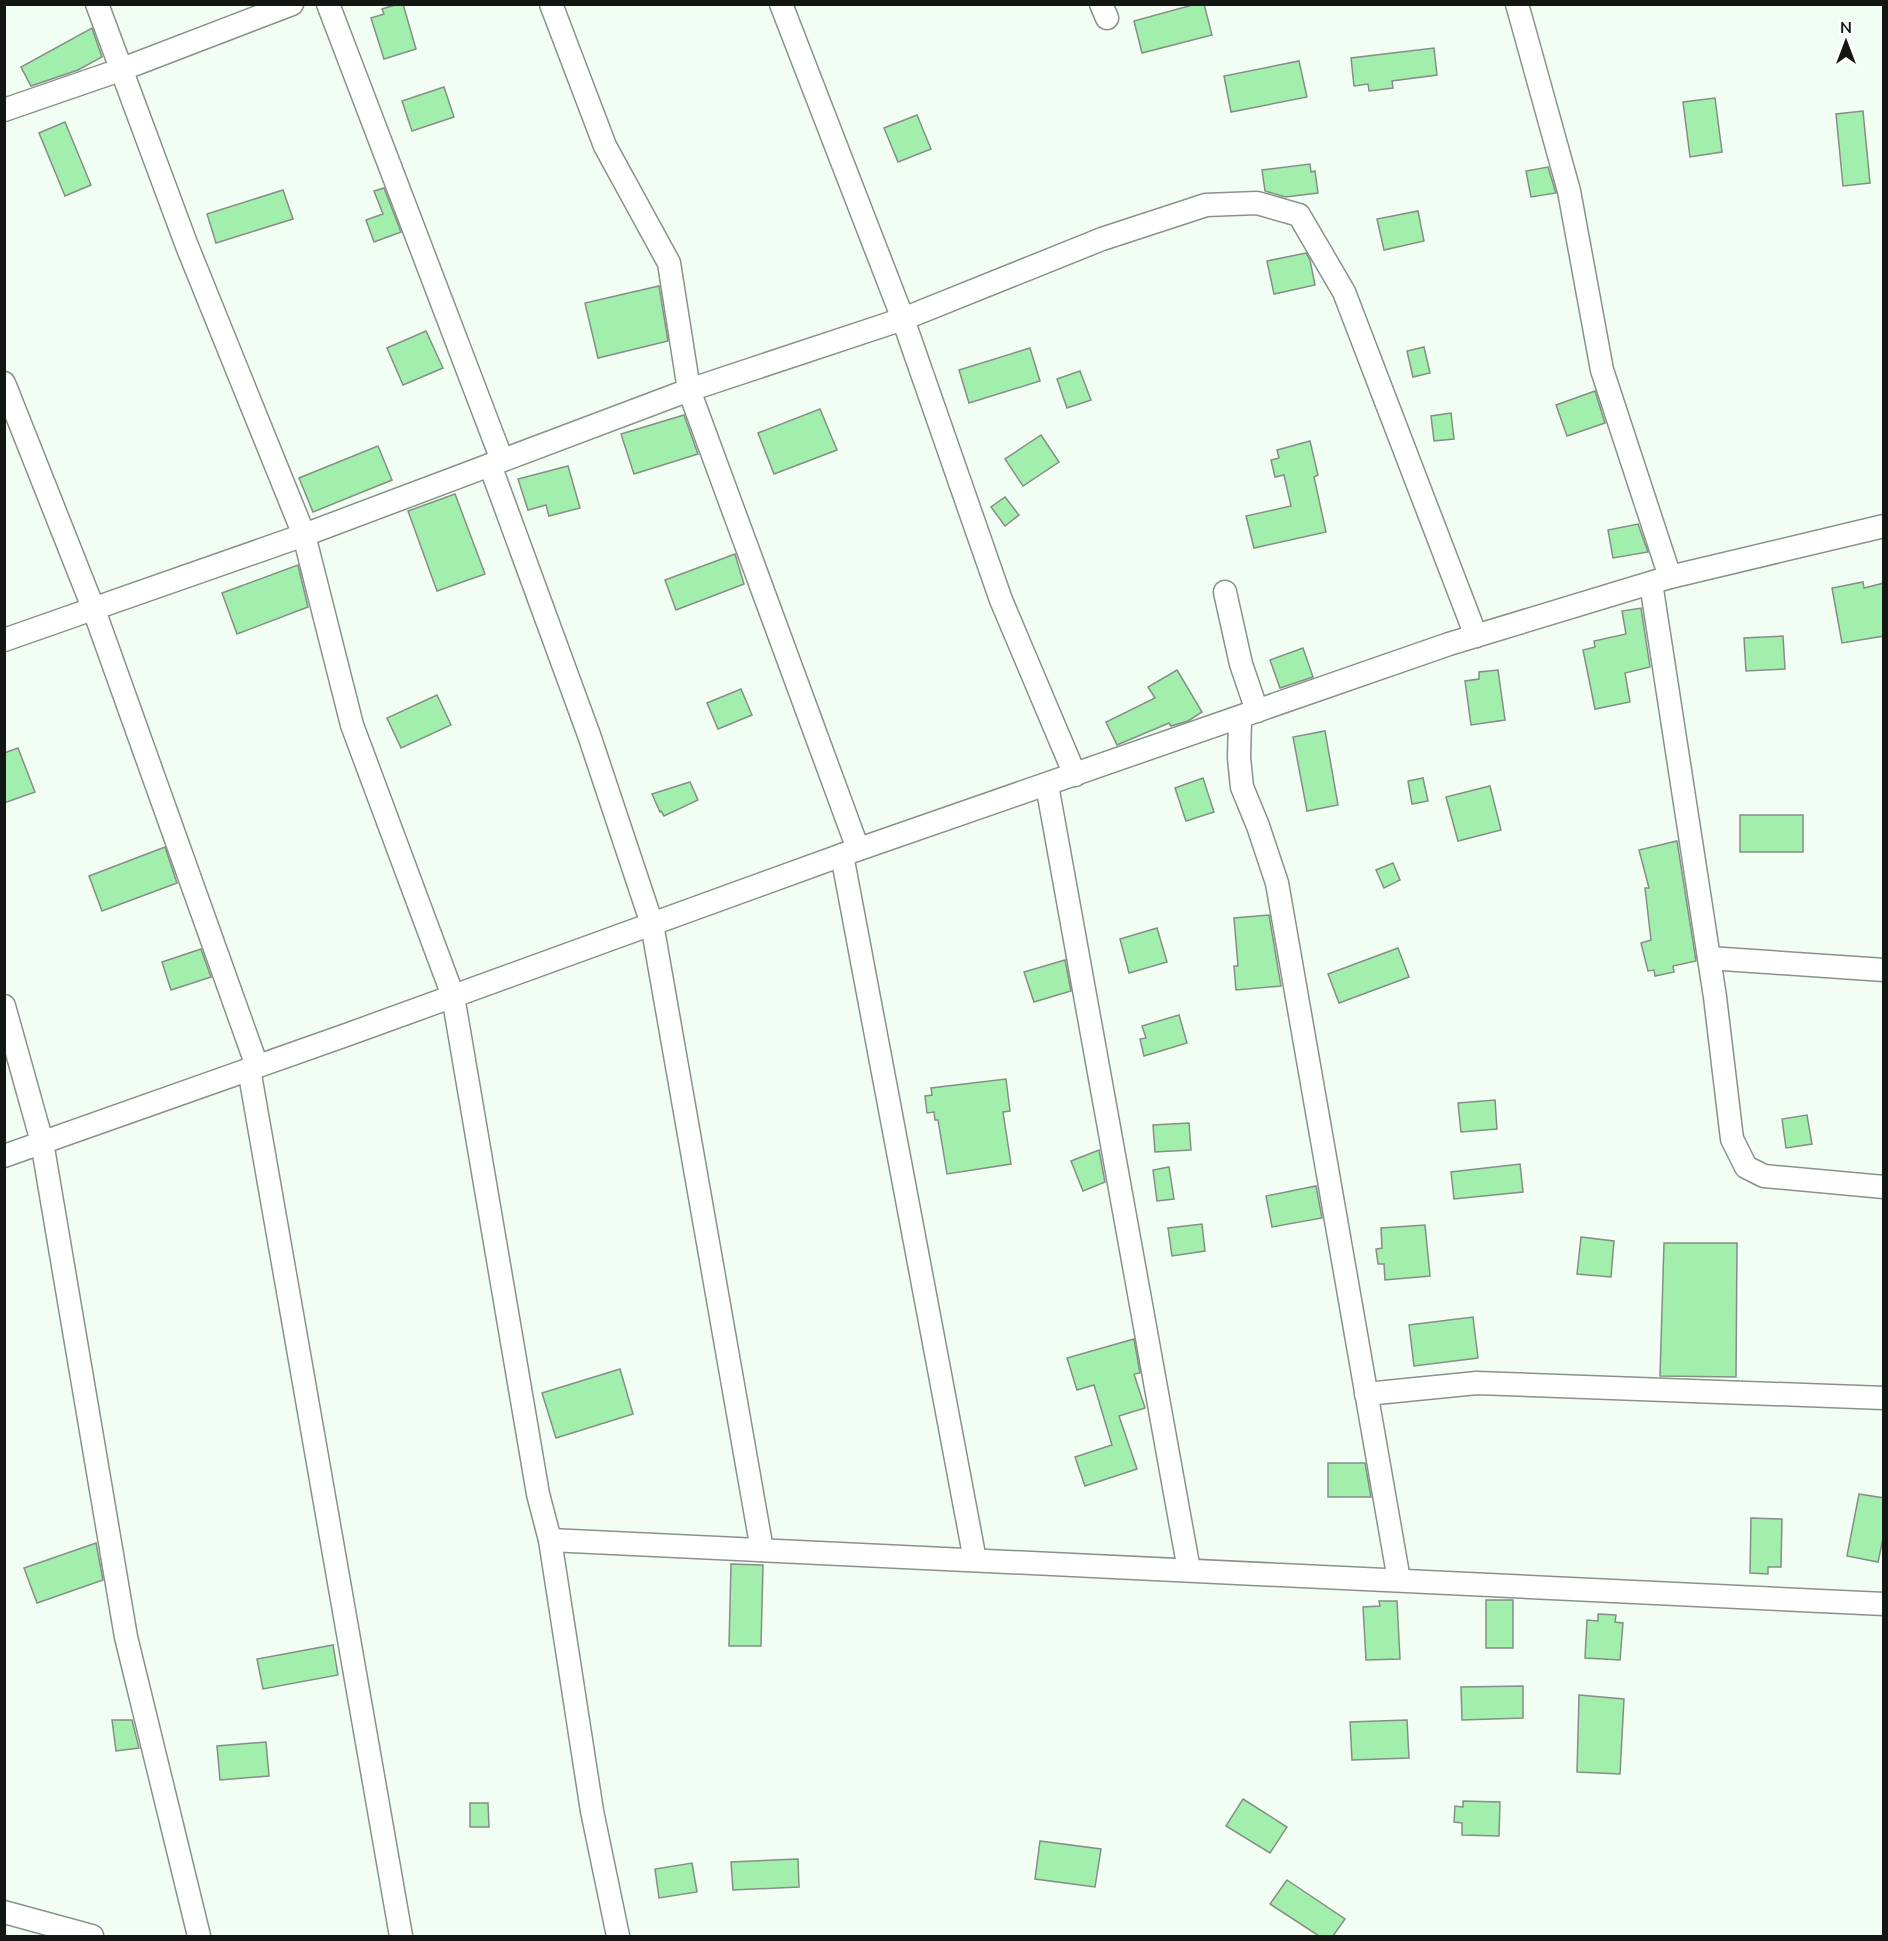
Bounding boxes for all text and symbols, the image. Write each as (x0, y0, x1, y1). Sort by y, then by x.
north arrow (1816, 12, 1876, 72)
text: N (1840, 17, 1852, 39)

